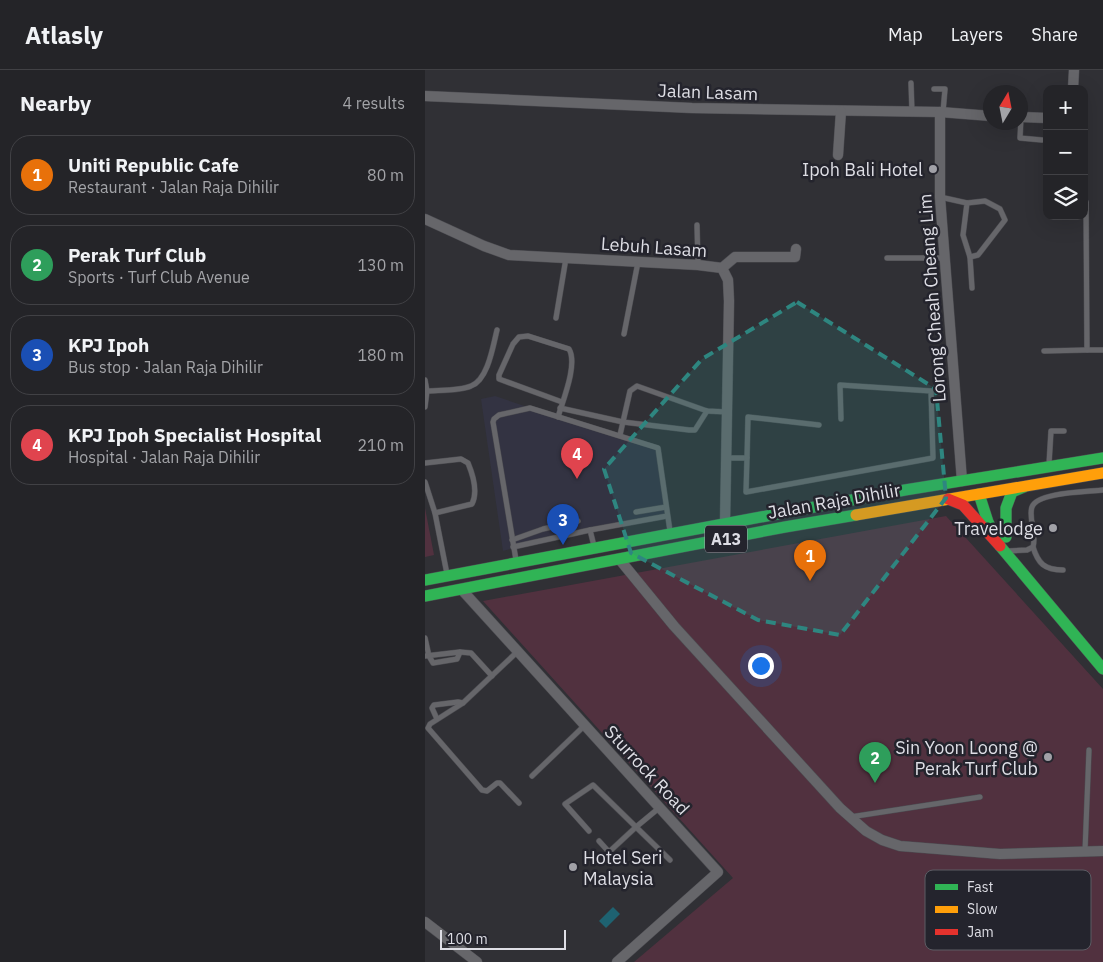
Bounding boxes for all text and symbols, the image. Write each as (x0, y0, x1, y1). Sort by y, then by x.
text: Atlasly (25, 19, 103, 51)
text: Map (888, 23, 923, 46)
text: Layers (951, 23, 1003, 46)
text: Share (1031, 23, 1078, 46)
street label: Jalan Lasam (657, 79, 759, 105)
north arrow (983, 85, 1028, 130)
map controls (1043, 85, 1088, 220)
button: + (1043, 85, 1088, 130)
text: Nearby (20, 89, 91, 117)
text: 4 results (342, 93, 405, 113)
button: − (1043, 130, 1088, 175)
text: Uniti Republic Cafe (68, 153, 239, 177)
place label: Ipoh Bali Hotel (802, 158, 923, 181)
marker: Ipoh Bali Hotel (927, 163, 939, 175)
text: 1 (32, 165, 42, 185)
text: 80 m (367, 165, 404, 185)
button: layers (1043, 175, 1088, 220)
text: Restaurant · Jalan Raja Dihilir (68, 177, 279, 197)
street label: Lorong Cheah Cheang Lim (913, 193, 951, 403)
street label: Lebuh Lasam (600, 232, 708, 262)
text: Perak Turf Club (68, 243, 206, 267)
text: 2 (32, 255, 42, 275)
text: 130 m (357, 255, 404, 275)
text: Sports · Turf Club Avenue (68, 267, 250, 287)
text: KPJ Ipoh (68, 333, 149, 357)
text: 3 (32, 345, 42, 365)
text: 180 m (357, 345, 404, 365)
text: Bus stop · Jalan Raja Dihilir (68, 357, 263, 377)
text: KPJ Ipoh Specialist Hospital (68, 423, 321, 447)
text: 4 (32, 435, 42, 455)
text: 210 m (357, 435, 404, 455)
pin: 4 (561, 438, 593, 479)
text: Hospital · Jalan Raja Dihilir (68, 447, 260, 467)
street label: Jalan Raja Dihilir (766, 478, 903, 524)
pin: 3 (547, 504, 579, 545)
place label: Travelodge (954, 517, 1043, 540)
marker: Travelodge (1047, 522, 1059, 534)
road number: A13 (705, 526, 747, 552)
pin: 1 (794, 540, 826, 581)
your location (748, 653, 774, 679)
street label: Sturrock Road (600, 720, 694, 820)
place label: Sin Yoon Loong @ Perak Turf Club (895, 736, 1038, 780)
pin: 2 (859, 742, 891, 783)
marker: Sin Yoon Loong @ Perak Turf Club (1042, 751, 1054, 763)
place label: Hotel Seri Malaysia (583, 846, 663, 890)
marker: Hotel Seri Malaysia (567, 861, 579, 873)
legend (925, 870, 1091, 950)
text: Fast (967, 878, 993, 896)
text: Slow (967, 900, 998, 918)
text: Jam (967, 923, 994, 941)
scale bar (440, 927, 566, 950)
text: 100 m (447, 930, 488, 948)

